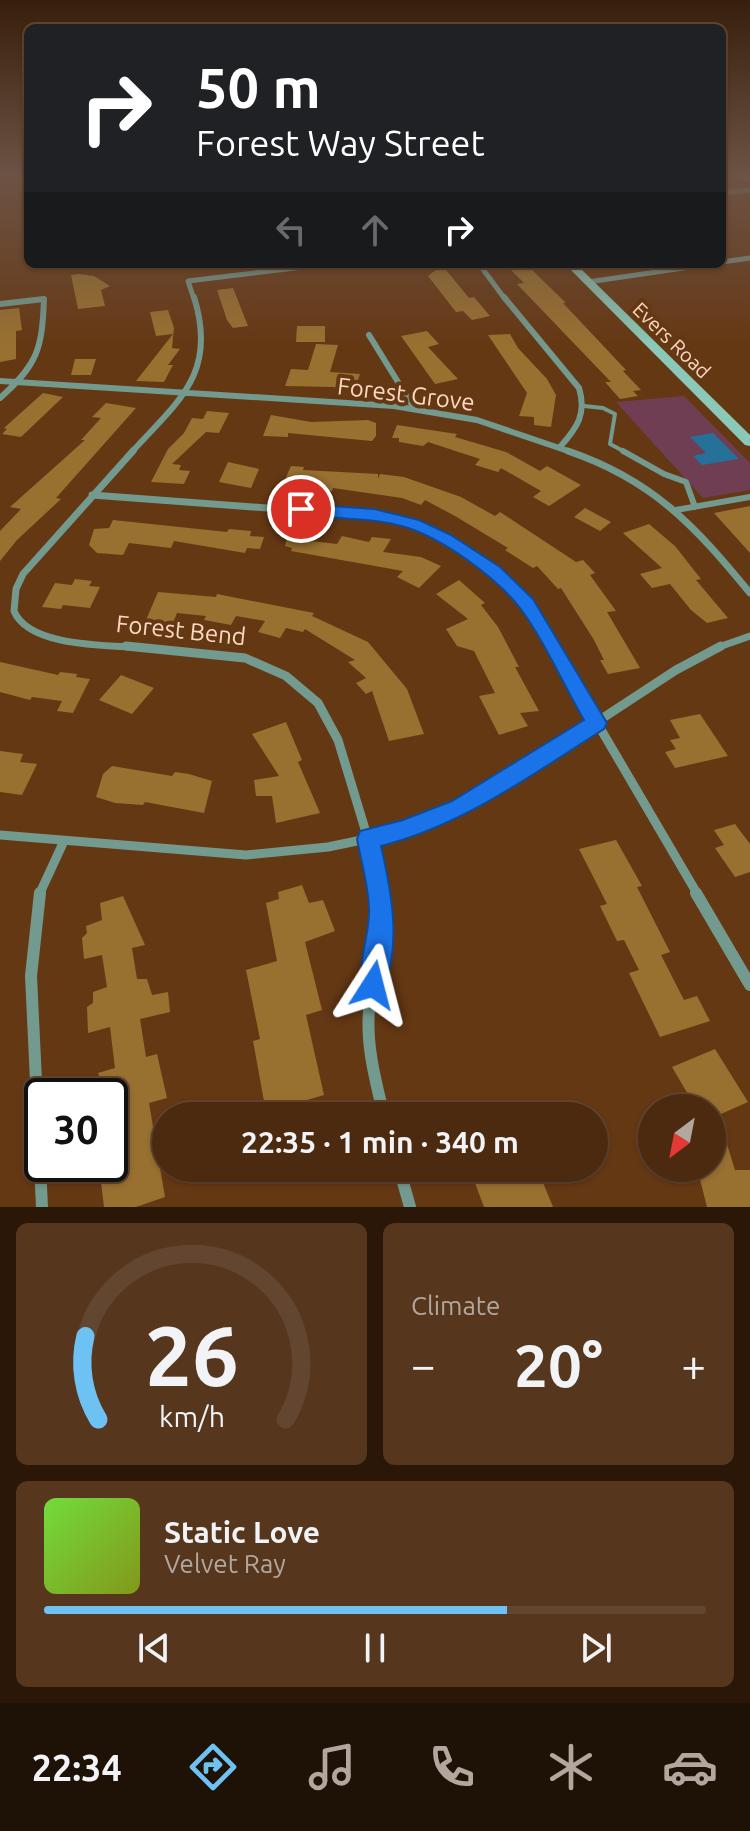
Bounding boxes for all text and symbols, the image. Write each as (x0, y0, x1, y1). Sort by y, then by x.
icon: right (64, 56, 168, 160)
text: 50 m (196, 56, 321, 119)
text: Forest Way Street (196, 122, 485, 163)
icon: left (269, 208, 313, 252)
icon: ahead (353, 208, 397, 252)
icon: right (437, 208, 481, 252)
street label: Evers Road (629, 297, 715, 383)
street label: Forest Grove (336, 372, 476, 416)
pin (267, 475, 335, 543)
icon: arrive (279, 487, 323, 531)
street label: Forest Bend (115, 610, 247, 650)
position arrow (331, 943, 415, 1027)
speed limit sign: 30 (24, 1078, 128, 1182)
north arrow (638, 1094, 726, 1182)
map controls (638, 1094, 726, 1182)
text: 22:35 · 1 min · 340 m (241, 1125, 519, 1159)
text: Climate (411, 1291, 500, 1320)
text: 26 (145, 1308, 238, 1402)
text: 20° (514, 1331, 603, 1398)
text: − (411, 1340, 436, 1389)
text: + (681, 1340, 706, 1389)
text: km/h (159, 1400, 225, 1432)
text: Static Love (164, 1515, 320, 1549)
text: Velvet Ray (164, 1549, 286, 1578)
icon: previous (132, 1626, 176, 1670)
icon: pause (353, 1626, 397, 1670)
icon: next (574, 1626, 618, 1670)
icon: directions (185, 1739, 241, 1795)
icon: music (304, 1739, 360, 1795)
icon: phone (424, 1739, 480, 1795)
icon: climate (543, 1739, 599, 1795)
icon: car (662, 1739, 718, 1795)
text: 22:34 (32, 1747, 122, 1788)

